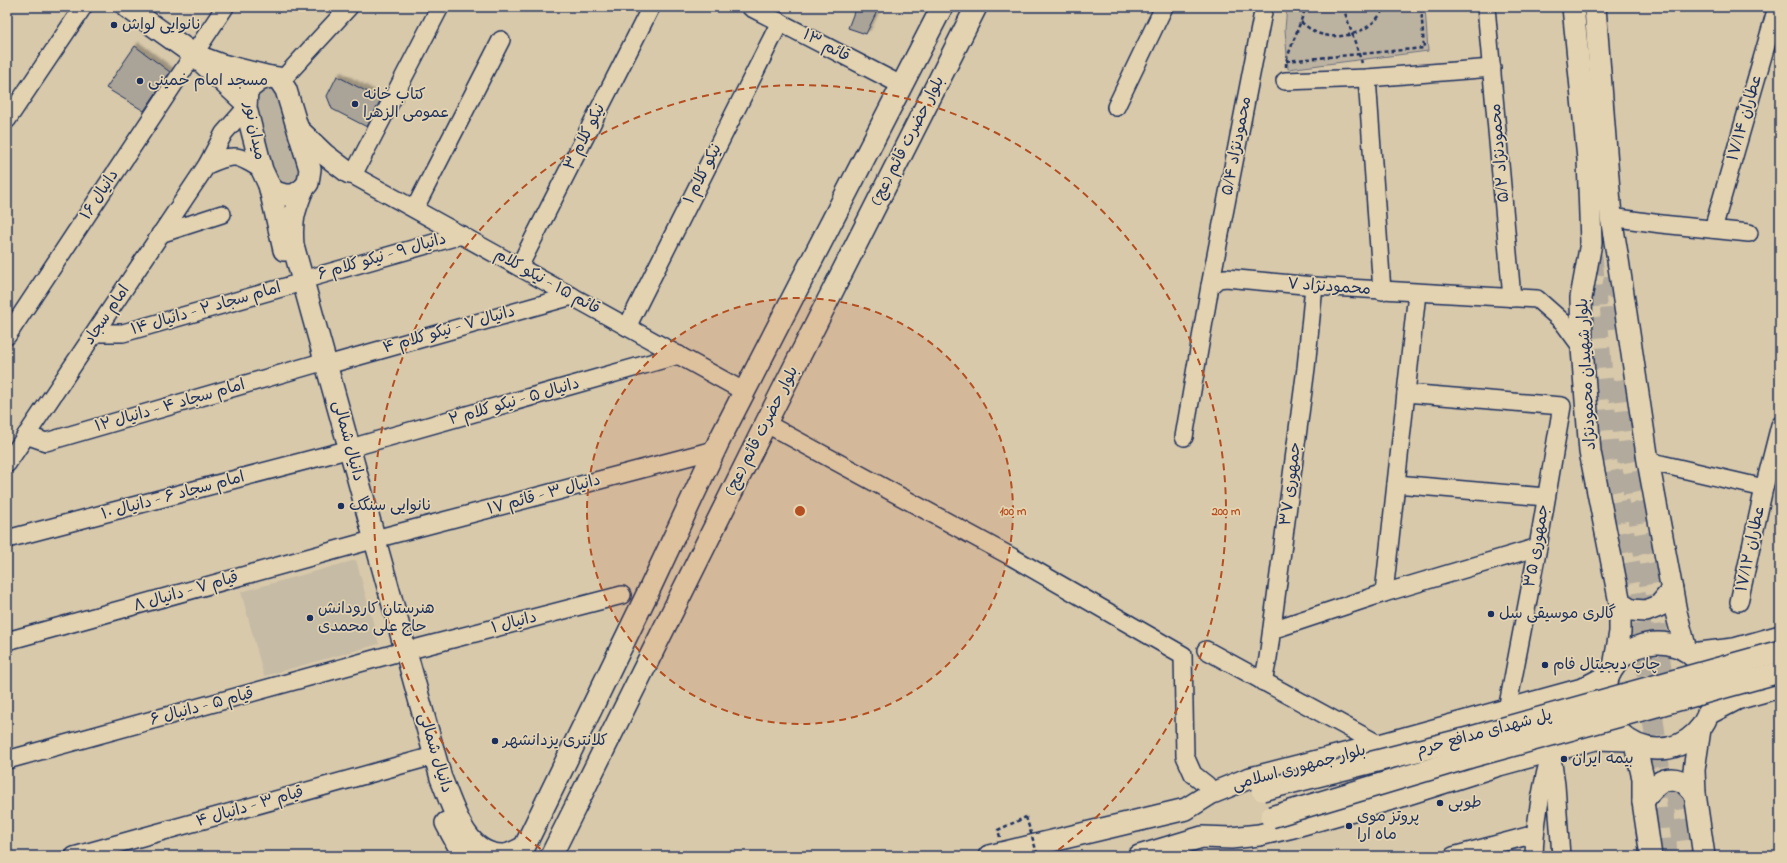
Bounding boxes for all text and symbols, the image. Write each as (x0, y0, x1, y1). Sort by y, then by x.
place label: نانوایی لواش (122, 13, 201, 37)
marker: نانوایی لواش (109, 20, 119, 30)
street label: قائم ۱۳ (798, 23, 854, 69)
place label: مسجد امام خمینی (148, 69, 268, 93)
street label: بلوار حضرت قائم (عج) (865, 72, 951, 210)
street label: عطاران ۱۷/۱۴ (1721, 72, 1769, 164)
marker: مسجد امام خمینی (135, 76, 145, 86)
place label: کتاب خانه عمومی الزهرا (363, 83, 450, 125)
street label: محمودنژاد ۵/۴ (1216, 94, 1258, 198)
street label: میدان نور (236, 99, 271, 162)
marker: کتاب خانه عمومی الزهرا (350, 99, 360, 109)
street label: نیکو کلام ۳ (558, 99, 612, 175)
street label: محمودنژاد ۵/۲ (1484, 102, 1516, 204)
street label: نیکو کلام ۱ (678, 140, 728, 208)
street label: دانیال ۱۶ (75, 165, 125, 225)
street label: دانیال ۹ - نیکو کلام ۶ (315, 227, 449, 287)
street label: قائم ۱۵ - نیکو کلام (490, 243, 604, 321)
street label: محمودنژاد ۷ (1286, 272, 1372, 302)
street label: امام سجاد ۲ - دانیال ۱۴ (128, 276, 284, 342)
street label: امام سجاد (78, 280, 136, 350)
street label: بلوار شهیدان محمودنژاد (1571, 297, 1603, 451)
street label: دانیال ۷ - نیکو کلام ۴ (380, 300, 518, 360)
street label: بلوار حضرت قائم (عج) (719, 362, 805, 500)
street label: دانیال ۵ - نیکو کلام ۲ (446, 372, 582, 432)
street label: امام سجاد ۴ - دانیال ۱۲ (92, 373, 248, 439)
street label: دانیال شمالی (326, 398, 370, 484)
street label: جمهوری ۳۷ (1274, 441, 1308, 527)
street label: امام سجاد ۶ - دانیال ۱۰ (99, 465, 247, 527)
street label: دانیال ۳ - قائم ۱۷ (485, 468, 603, 522)
place label: نانوایی سنگک (349, 494, 432, 518)
marker: نانوایی سنگک (336, 501, 346, 511)
text: 100 m (1000, 503, 1027, 521)
text: 200 m (1211, 503, 1241, 521)
street label: جمهوری ۳۵ (1518, 503, 1556, 589)
centre of rings (793, 504, 807, 518)
street label: عطاران ۱۷/۱۲ (1730, 504, 1772, 594)
street label: قیام ۷ - دانیال ۸ (131, 566, 241, 618)
place label: هنرستان کارودانش حاج علی محمدی (318, 597, 435, 639)
place label: گالری موسیقی سل (1499, 602, 1616, 626)
street label: دانیال ۱ (489, 605, 539, 641)
marker: گالری موسیقی سل (1486, 609, 1496, 619)
marker: هنرستان کارودانش حاج علی محمدی (305, 613, 315, 623)
place label: چاپ دیجیتال فام (1553, 653, 1661, 677)
marker: چاپ دیجیتال فام (1540, 660, 1550, 670)
street label: قیام ۵ - دانیال ۶ (147, 682, 257, 732)
street label: پل شهدای مدافع حرم (1414, 703, 1554, 763)
street label: دانیال شمالی (411, 710, 459, 796)
place label: کلانتری یزدانشهر (501, 729, 608, 753)
marker: کلانتری یزدانشهر (490, 736, 500, 746)
street label: بلوار جمهوری اسلامی (1229, 739, 1369, 797)
place label: بیمه ایران (1572, 747, 1634, 771)
marker: بیمه ایران (1559, 754, 1569, 764)
street label: قیام ۳ - دانیال ۴ (193, 780, 307, 834)
place label: طوبی (1448, 791, 1482, 815)
marker: طوبی (1435, 798, 1445, 808)
place label: پروتز موی ماه ارا (1357, 805, 1419, 847)
marker: پروتز موی ماه ارا (1344, 821, 1354, 831)

